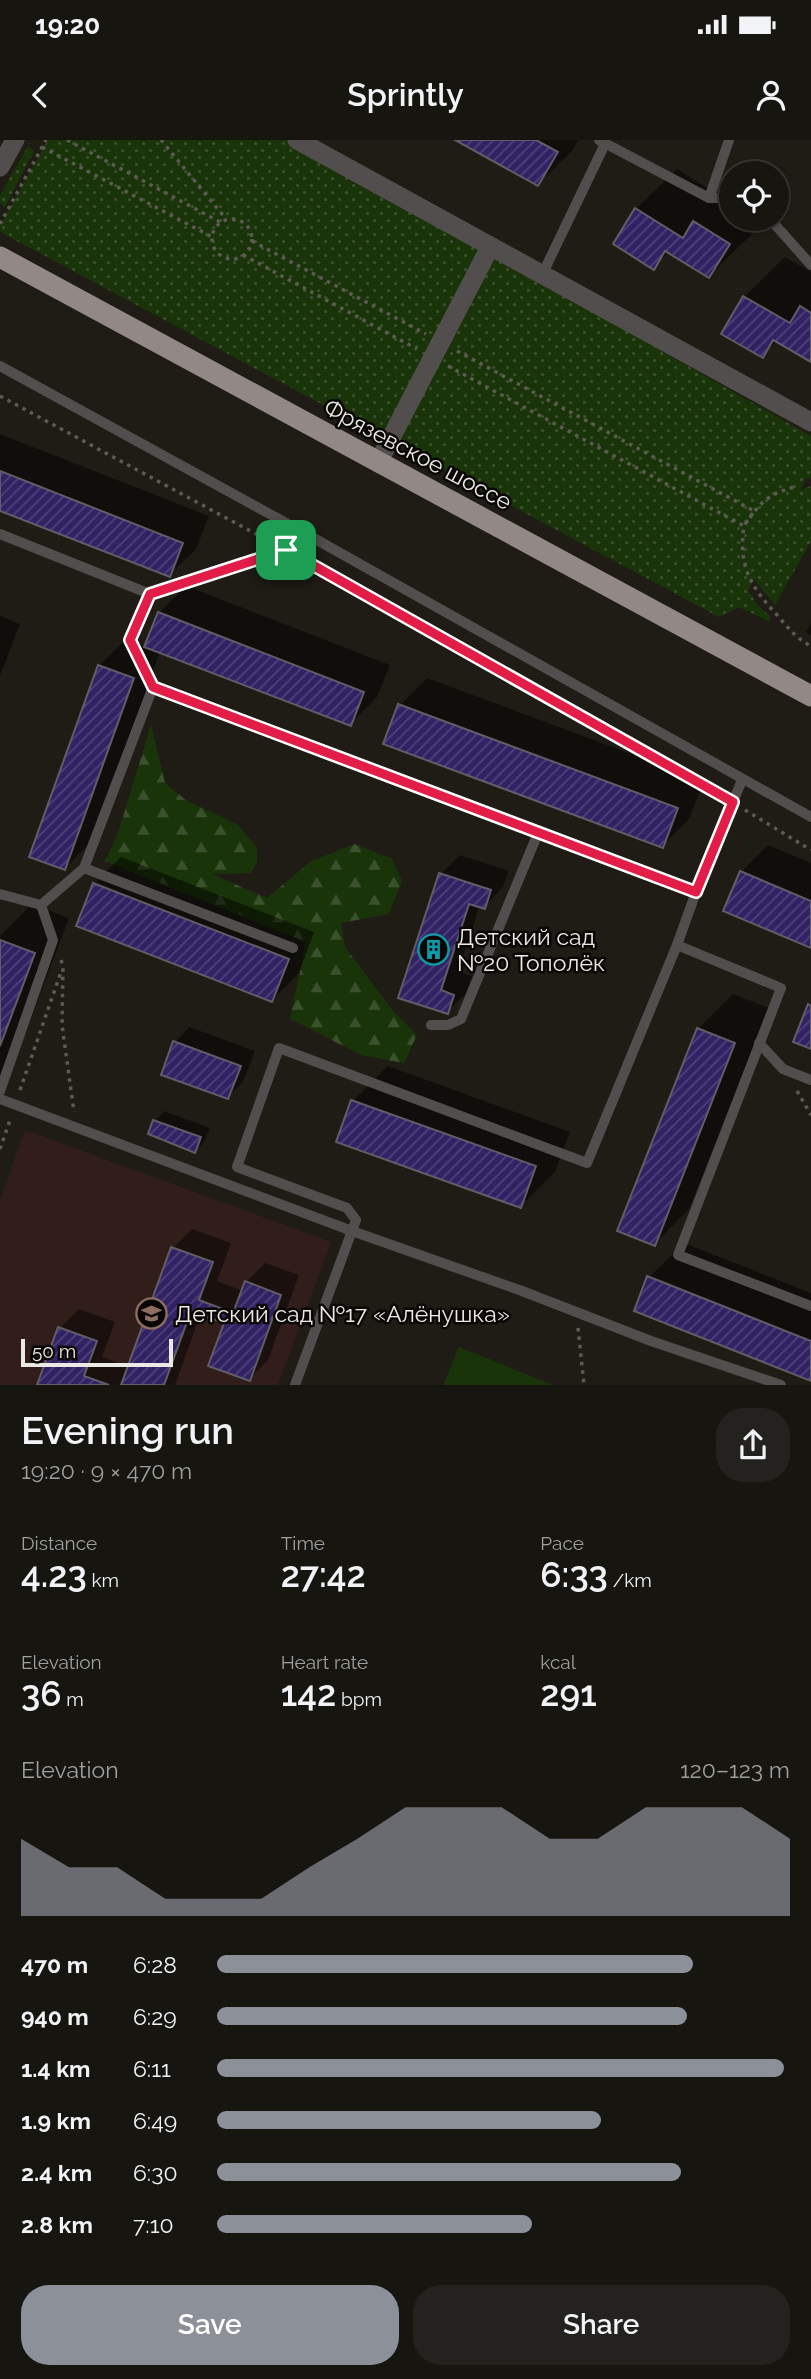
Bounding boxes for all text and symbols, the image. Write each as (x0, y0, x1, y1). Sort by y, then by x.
text: 19:20 (35, 10, 100, 40)
icon: back (21, 76, 59, 114)
text: Sprintly (347, 76, 464, 113)
icon: person (752, 76, 790, 114)
map controls (719, 161, 789, 231)
button: locate (719, 161, 789, 231)
street label: Фрязевское шоссе (320, 393, 516, 515)
pin (256, 520, 316, 580)
icon: arrive (267, 531, 305, 569)
place label: Детский сад №20 Тополёк (457, 923, 605, 976)
building icon: Детский сад №20 Тополёк (417, 932, 451, 966)
school or university icon: Детский сад №17 «Алёнушка» (135, 1296, 169, 1330)
place label: Детский сад №17 «Алёнушка» (175, 1300, 510, 1327)
scale bar (21, 1336, 173, 1368)
text: 50 m (32, 1340, 76, 1362)
text: Evening run (21, 1408, 234, 1453)
button: share (716, 1408, 790, 1482)
text: 19:20 · 9 × 470 m (21, 1457, 192, 1484)
text: Distance (21, 1532, 97, 1554)
text: Time (281, 1532, 325, 1554)
text: Pace (540, 1532, 584, 1554)
text: 4.23 (21, 1554, 87, 1595)
text: 27:42 (281, 1554, 366, 1595)
text: 6:33 (540, 1554, 608, 1595)
text: km (87, 1569, 119, 1591)
text: /km (608, 1569, 652, 1591)
text: Elevation (21, 1651, 102, 1673)
text: Heart rate (281, 1651, 368, 1673)
text: kcal (540, 1651, 576, 1673)
text: 36 (21, 1673, 61, 1714)
text: 142 (281, 1673, 336, 1714)
text: 291 (540, 1673, 597, 1714)
text: m (61, 1688, 84, 1710)
text: bpm (336, 1688, 382, 1710)
text: Elevation (21, 1756, 119, 1783)
text: 120–123 m (680, 1756, 790, 1783)
text: 470 m (21, 1951, 88, 1978)
text: 6:28 (133, 1951, 177, 1978)
text: 940 m (21, 2003, 89, 2030)
text: 6:29 (133, 2003, 177, 2030)
text: 1.4 km (21, 2055, 90, 2082)
text: 6:11 (133, 2055, 171, 2082)
text: 1.9 km (21, 2107, 91, 2134)
text: 6:49 (133, 2107, 177, 2134)
text: 2.4 km (21, 2159, 92, 2186)
text: 6:30 (133, 2159, 178, 2186)
text: 2.8 km (21, 2211, 93, 2238)
text: 7:10 (133, 2211, 174, 2238)
button: Save (21, 2285, 399, 2365)
button: Share (413, 2285, 790, 2365)

